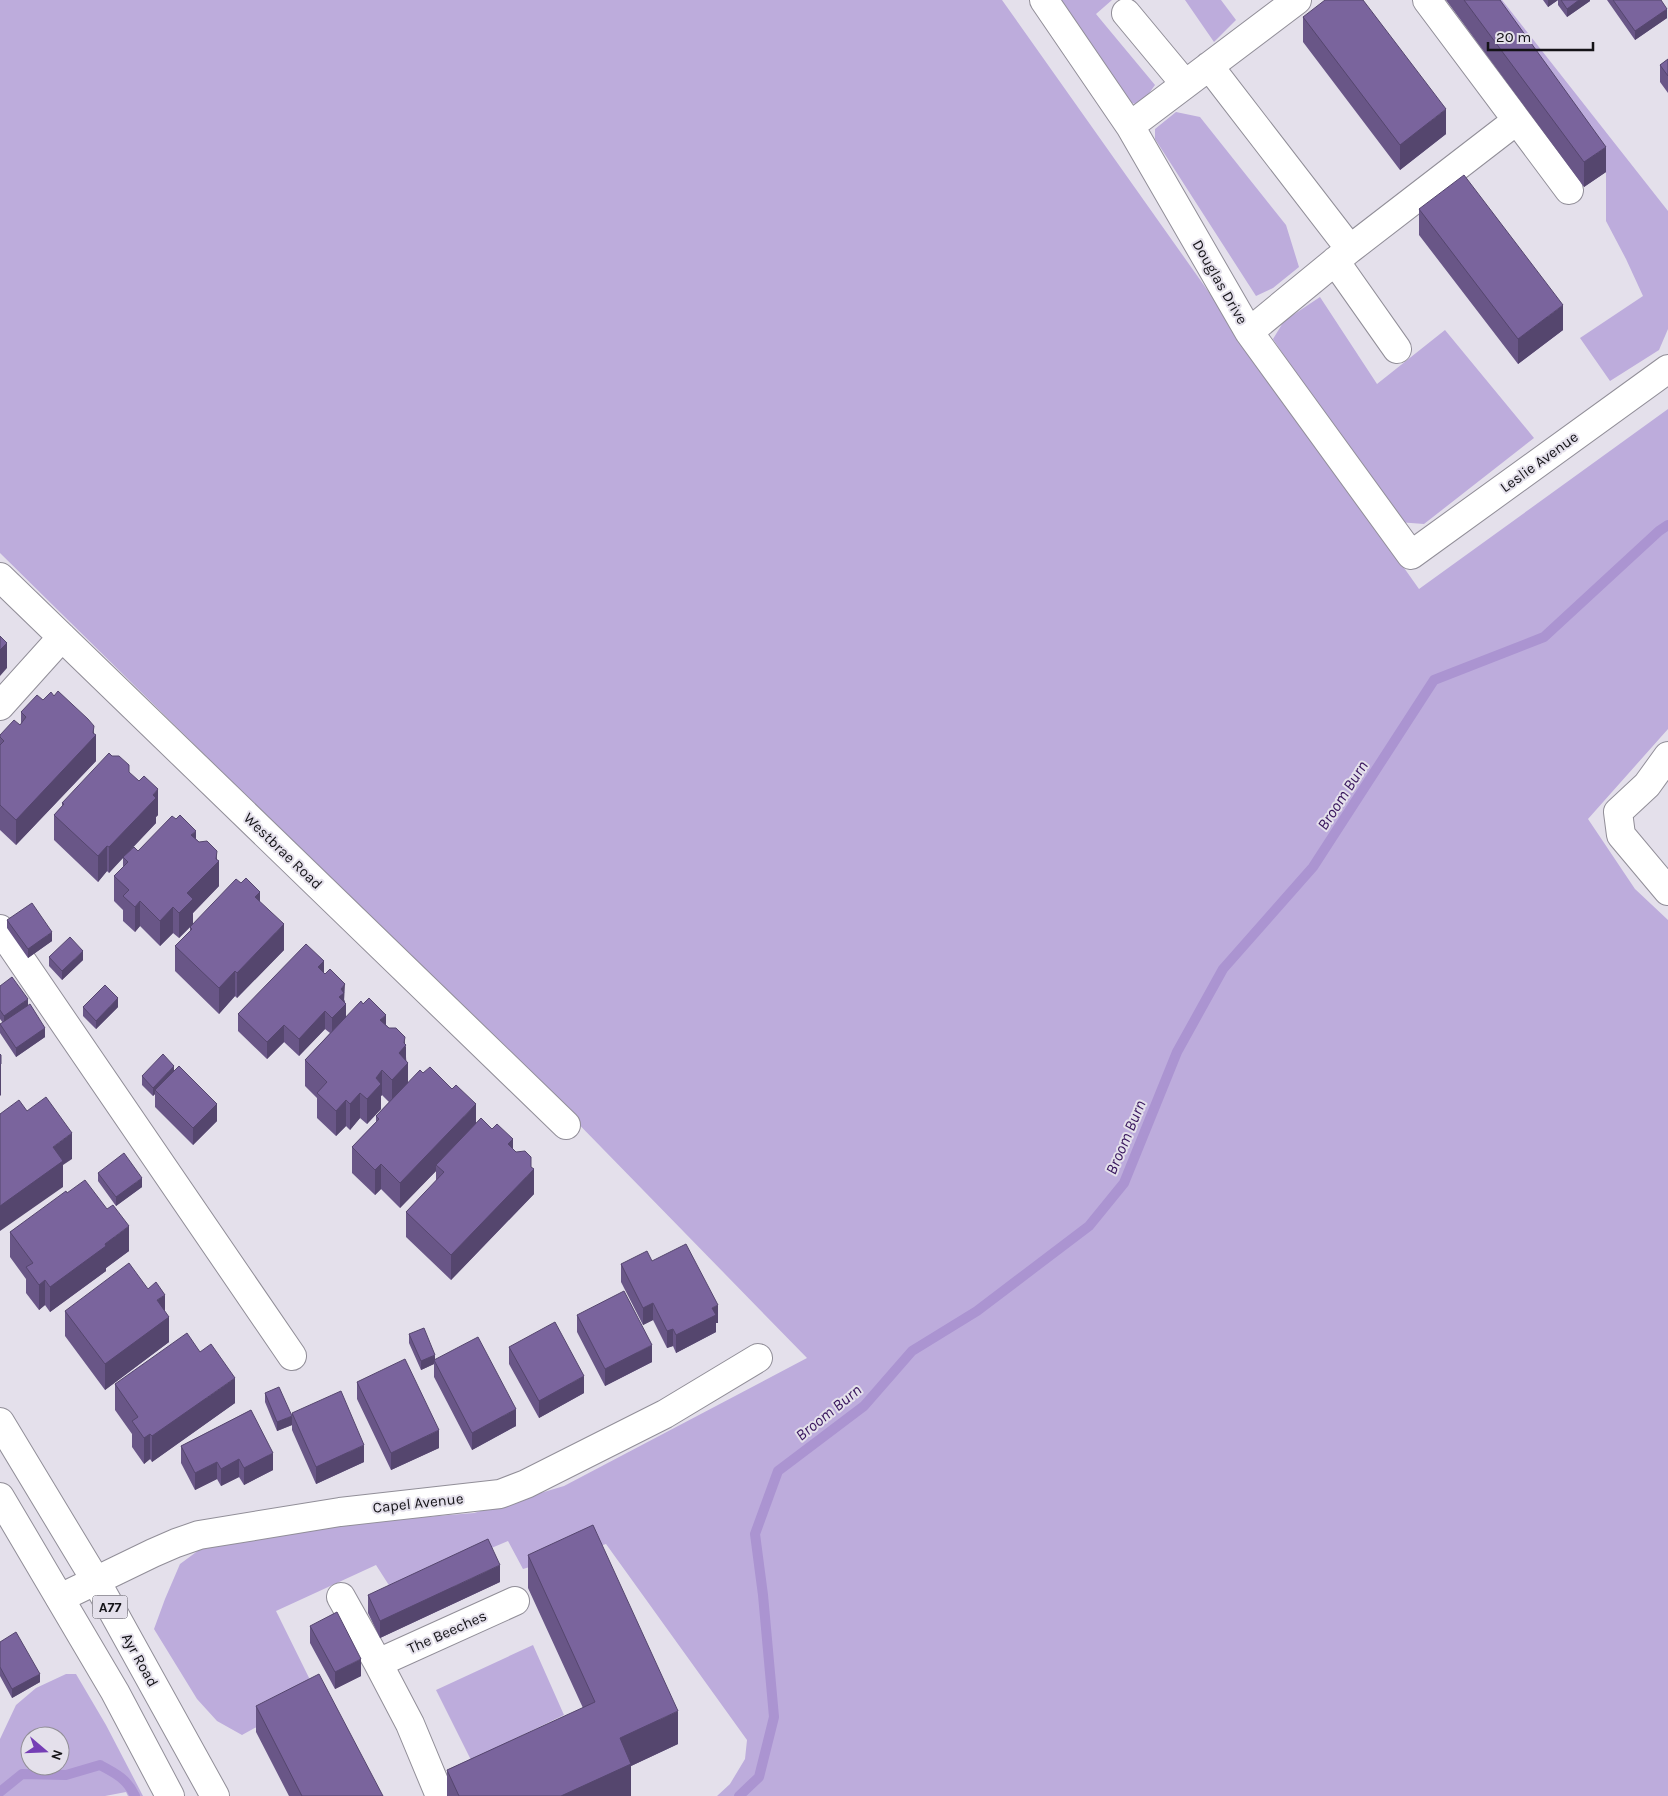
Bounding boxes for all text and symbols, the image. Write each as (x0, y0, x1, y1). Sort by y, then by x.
scale bar (1488, 20, 1593, 52)
text: 20 m (1496, 28, 1531, 46)
street label: Douglas Drive (1189, 237, 1251, 327)
street label: Leslie Avenue (1497, 428, 1581, 496)
water label: Broom Burn (1313, 757, 1372, 834)
street label: Westbrae Road (240, 809, 326, 893)
water label: Broom Burn (1101, 1097, 1150, 1177)
water label: Broom Burn (792, 1380, 865, 1445)
street label: Capel Avenue (372, 1489, 464, 1517)
road number: A77 (92, 1595, 128, 1618)
street label: The Beeches (405, 1607, 489, 1657)
street label: Ayr Road (118, 1630, 162, 1690)
north arrow (20, 1726, 70, 1776)
text: N (47, 1748, 66, 1763)

